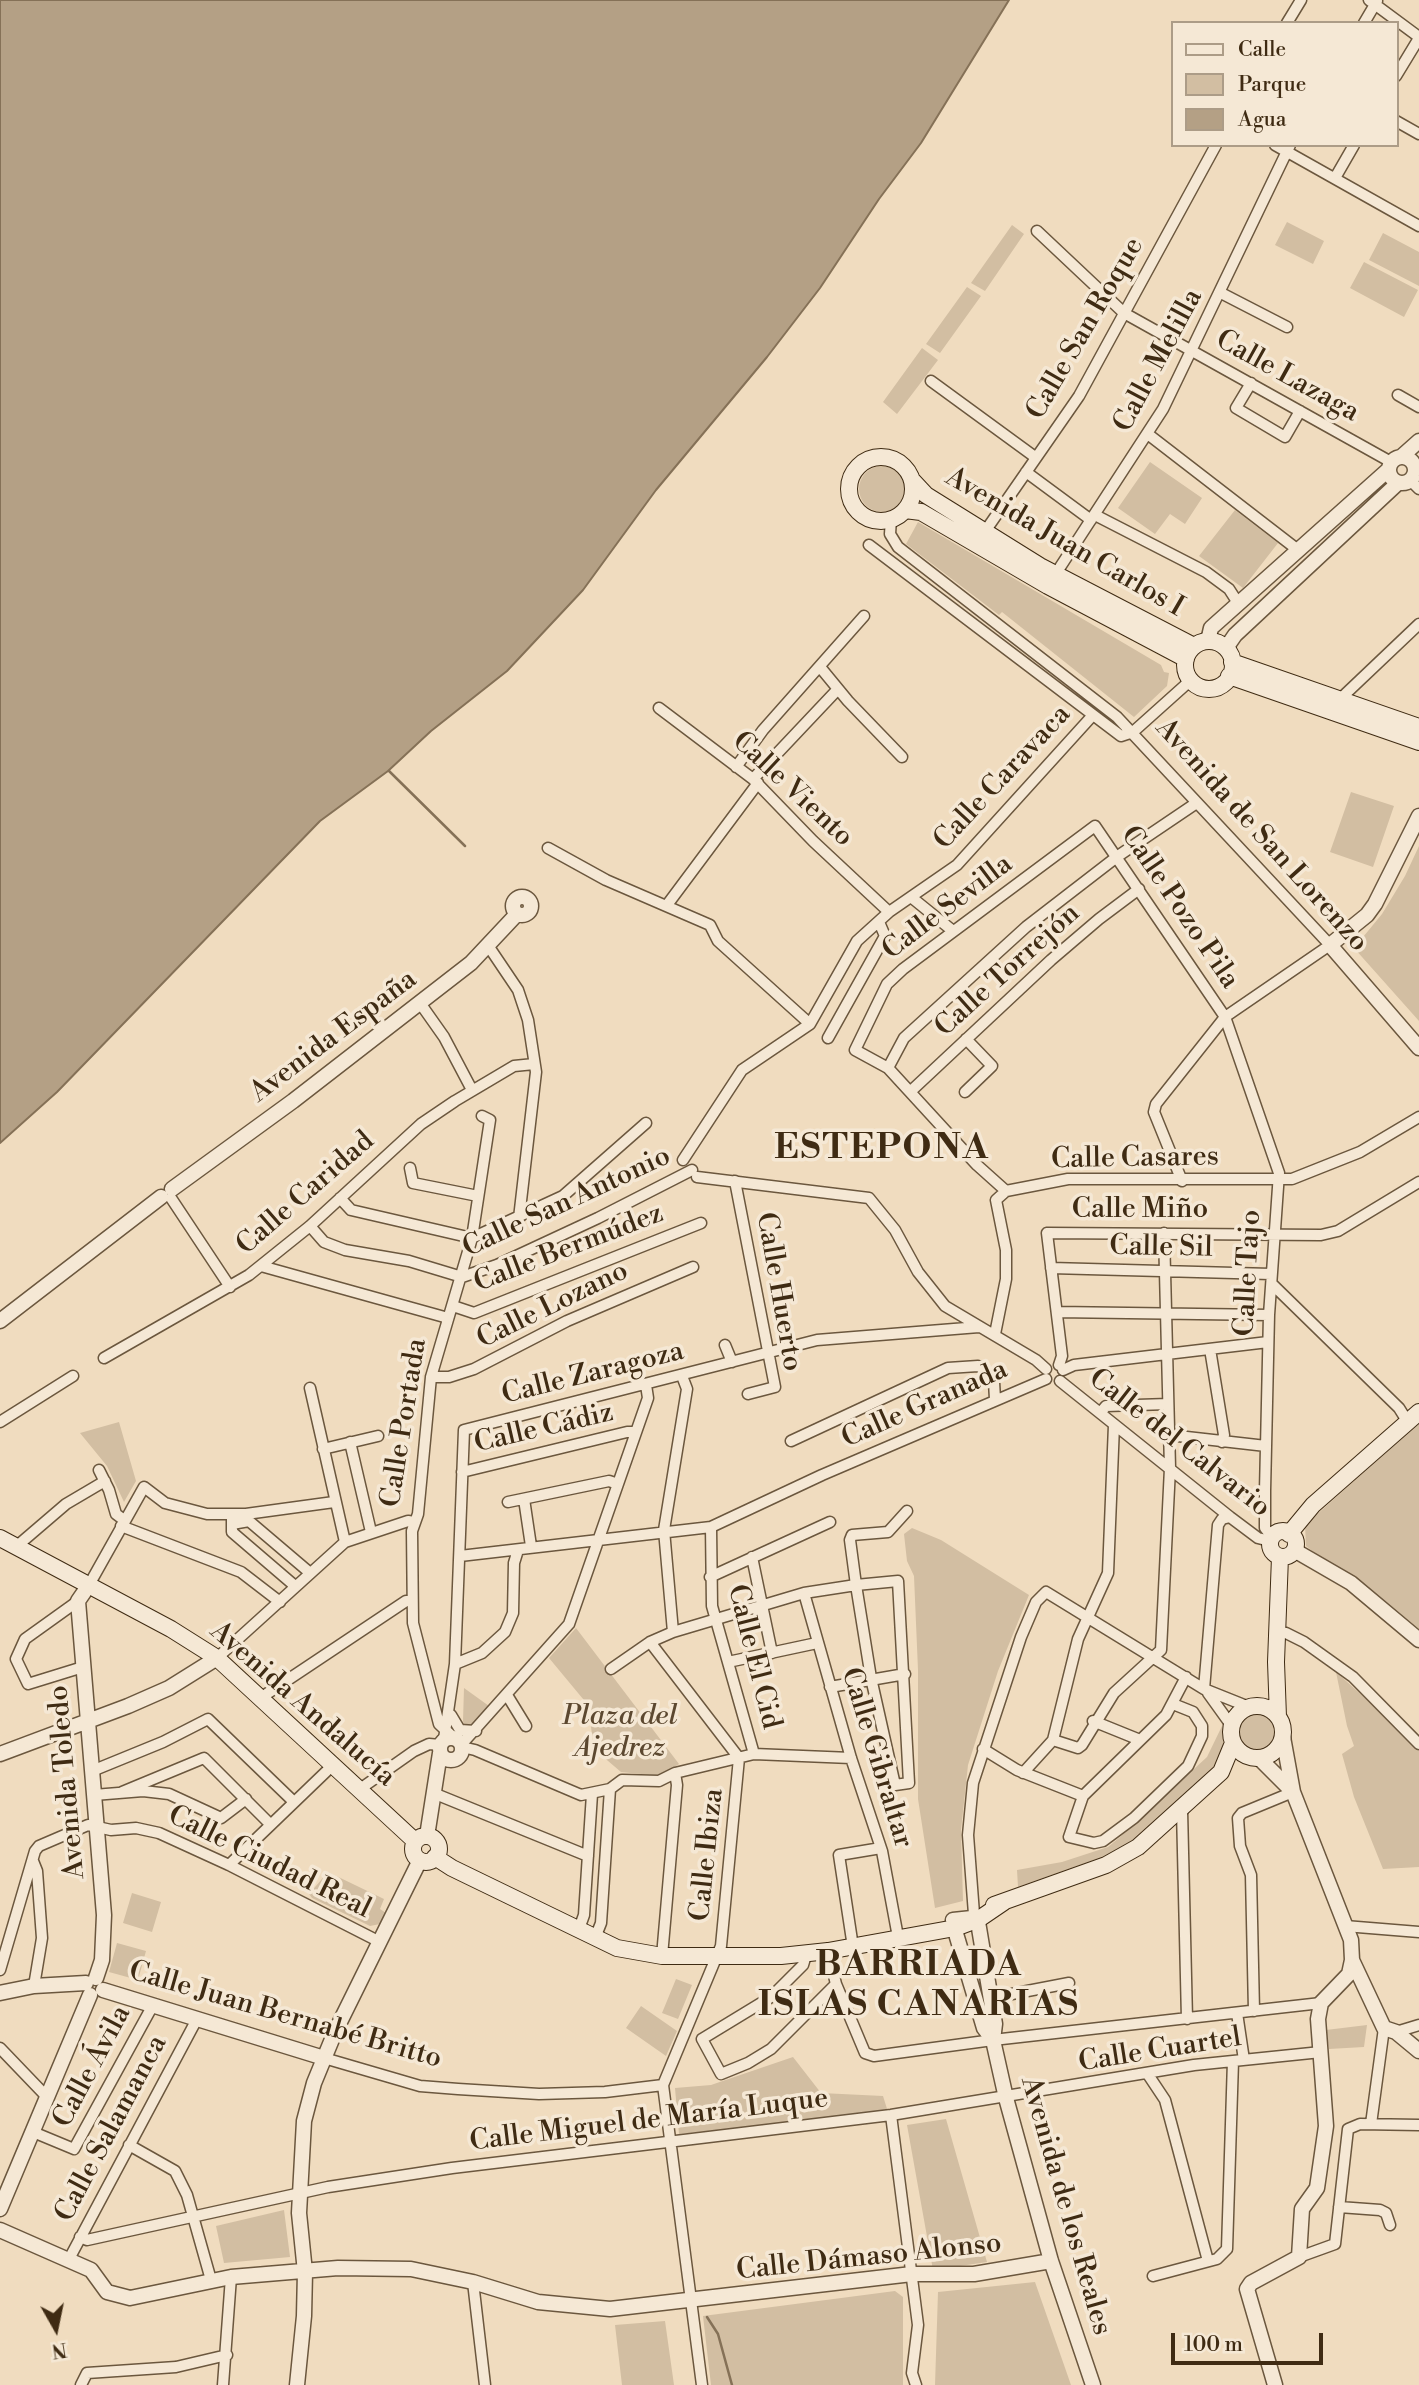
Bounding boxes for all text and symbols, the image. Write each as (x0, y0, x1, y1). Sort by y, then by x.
legend (1170, 21, 1398, 147)
text: Calle (1238, 37, 1286, 63)
text: Parque (1238, 72, 1306, 98)
text: Agua (1238, 107, 1286, 133)
street label: Calle San Roque (1020, 232, 1152, 426)
street label: Calle Melilla (1107, 284, 1211, 438)
street label: Calle Lazaga (1209, 324, 1365, 430)
street label: Avenida Juan Carlos I (939, 461, 1189, 625)
street label: Calle Caravaca (927, 699, 1079, 857)
street label: Avenida de San Lorenzo (1148, 713, 1374, 959)
street label: Calle Viento (724, 725, 860, 855)
street label: Calle Pozo Pila (1112, 820, 1246, 996)
street label: Calle Sevilla (876, 848, 1020, 968)
street label: Calle Torrejón (929, 897, 1087, 1045)
street label: Avenida España (244, 963, 424, 1111)
street label: Calle Caridad (230, 1125, 382, 1263)
district label: ESTEPONA (775, 1129, 989, 1171)
street label: Calle San Antonio (458, 1140, 676, 1266)
street label: Calle Casares (1051, 1141, 1219, 1177)
street label: Calle Miño (1072, 1193, 1208, 1227)
street label: Calle Bermúdez (469, 1197, 669, 1301)
street label: Calle Tajo (1229, 1209, 1269, 1337)
street label: Calle Huerto (748, 1210, 808, 1374)
street label: Calle Sil (1109, 1230, 1213, 1266)
street label: Calle Lozano (472, 1255, 634, 1357)
street label: Calle Zaragoza (499, 1335, 687, 1413)
street label: Calle Portada (375, 1336, 435, 1510)
street label: Calle Granada (837, 1354, 1013, 1456)
street label: Calle del Calvario (1081, 1363, 1277, 1525)
street label: Calle Cádiz (471, 1397, 617, 1461)
street label: Calle El Cid (719, 1581, 787, 1733)
street label: Avenida Andalucía (202, 1615, 402, 1795)
street label: Calle Gibraltar (833, 1664, 919, 1852)
street label: Avenida Toledo (43, 1684, 93, 1880)
park label: Plaza del Ajedrez (563, 1700, 677, 1766)
street label: Calle Ibiza (684, 1787, 732, 1923)
street label: Calle Ciudad Real (162, 1799, 376, 1927)
district label: BARRIADA ISLAS CANARIAS (760, 1946, 1078, 2028)
street label: Calle Juan Bernabé Britto (125, 1955, 445, 2077)
street label: Calle Ávila (47, 2000, 139, 2134)
street label: Calle Cuartel (1076, 2022, 1244, 2080)
street label: Calle Salamanca (49, 2030, 175, 2228)
street label: Avenida de los Reales (1012, 2073, 1118, 2339)
street label: Calle Miguel de María Luque (468, 2082, 830, 2160)
street label: Calle Dámaso Alonso (735, 2227, 1003, 2289)
north arrow (21, 2294, 91, 2364)
scale bar (1174, 2318, 1326, 2362)
text: 100 m (1184, 2332, 1243, 2358)
text: N (50, 2337, 69, 2363)

